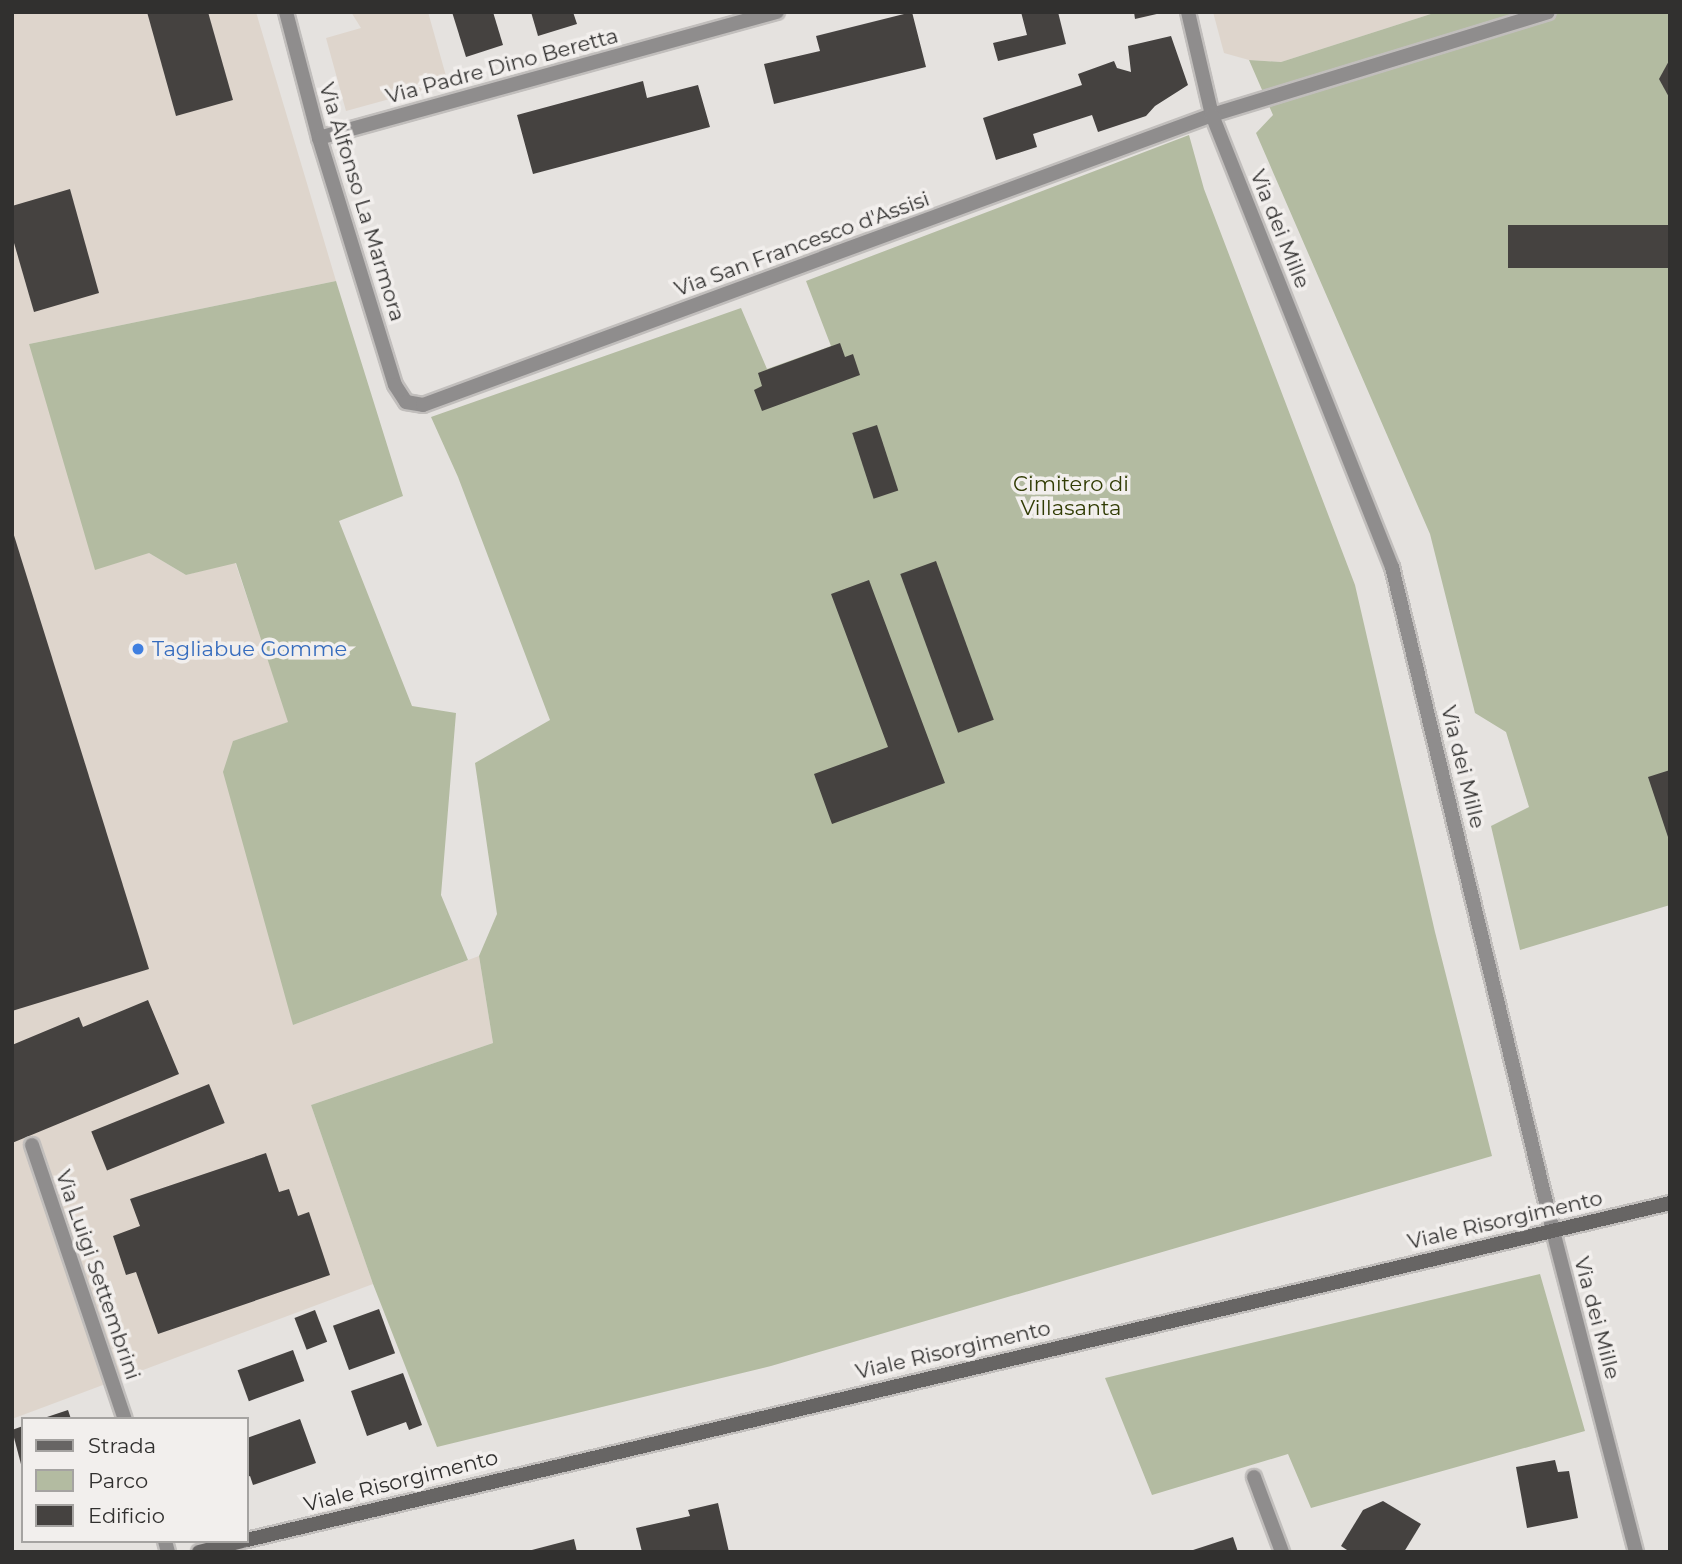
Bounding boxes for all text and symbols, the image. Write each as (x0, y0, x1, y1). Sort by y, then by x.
street label: Via Padre Dino Beretta (383, 23, 621, 109)
street label: Via Alfonso La Marmora (314, 80, 410, 324)
street label: Via dei Mille (1245, 166, 1315, 292)
street label: Via San Francesco d'Assisi (671, 186, 933, 302)
park label: Cimitero di Villasanta (1013, 471, 1129, 521)
place label: Tagliabue Gomme (152, 636, 347, 662)
marker: Tagliabue Gomme (130, 641, 146, 657)
street label: Via dei Mille (1436, 703, 1490, 831)
street label: Via Luigi Settembrini (50, 1167, 146, 1383)
street label: Viale Risorgimento (1405, 1185, 1605, 1255)
street label: Via dei Mille (1569, 1254, 1625, 1382)
street label: Viale Risorgimento (853, 1315, 1053, 1385)
legend (21, 1417, 248, 1543)
text: Strada (88, 1433, 156, 1458)
street label: Viale Risorgimento (301, 1445, 501, 1517)
text: Parco (88, 1468, 148, 1493)
text: Edificio (88, 1503, 165, 1528)

